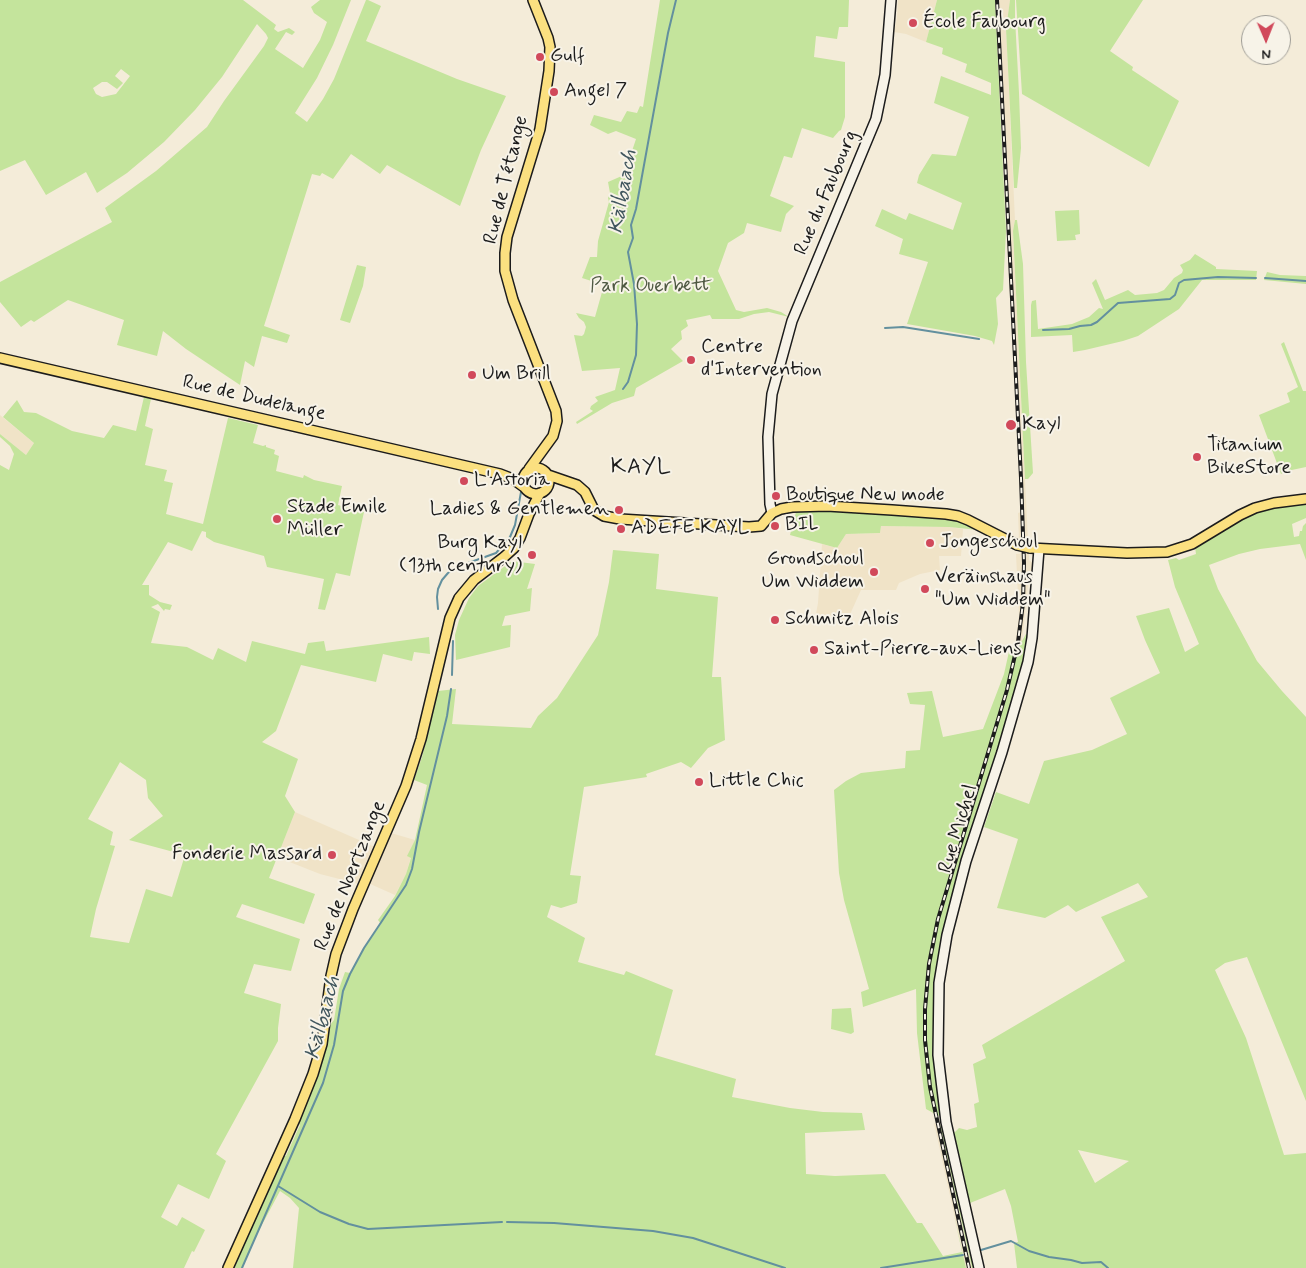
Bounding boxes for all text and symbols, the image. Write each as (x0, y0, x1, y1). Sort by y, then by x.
place label: École Faubourg (923, 11, 1046, 35)
north arrow (1241, 15, 1291, 65)
marker: École Faubourg (907, 17, 919, 29)
place label: Gulf (550, 45, 585, 69)
text: N (1261, 45, 1271, 63)
marker: Gulf (534, 51, 546, 63)
place label: Angel 7 (564, 80, 627, 104)
marker: Angel 7 (548, 86, 560, 98)
street label: Rue de Tétange (479, 113, 535, 247)
street label: Rue du Faubourg (790, 127, 864, 259)
water label: Kälbaach (604, 148, 644, 236)
park label: Park Ouerbett (590, 275, 712, 299)
place label: Centre d'Intervention (701, 336, 822, 383)
marker: Centre d'Intervention (685, 354, 697, 366)
place label: Um Brill (482, 363, 551, 387)
marker: Um Brill (466, 369, 478, 381)
street label: Rue de Dudelange (180, 371, 328, 427)
place label: Kayl (1022, 413, 1061, 437)
marker: Kayl (1004, 418, 1018, 432)
place label: Titanium BikeStore (1207, 434, 1291, 481)
marker: Titanium BikeStore (1191, 451, 1203, 463)
district label: KAYL (611, 455, 671, 481)
place label: L'Astoria (474, 469, 550, 493)
marker: L'Astoria (458, 475, 470, 487)
place label: Boutique New mode (786, 484, 945, 508)
marker: Boutique New mode (770, 490, 782, 502)
place label: Stade Emile Müller (287, 496, 387, 543)
place label: Ladies & Gentlemen (430, 498, 609, 522)
marker: Ladies & Gentlemen (613, 504, 625, 516)
marker: Stade Emile Müller (271, 513, 283, 525)
place label: BIL (785, 514, 819, 538)
place label: ADEFE KAYL (631, 517, 750, 541)
marker: BIL (769, 520, 781, 532)
marker: ADEFE KAYL (615, 523, 627, 535)
place label: Jongeschoul (940, 531, 1038, 555)
place label: Burg Kayl (13th century) (399, 532, 522, 579)
marker: Jongeschoul (924, 537, 936, 549)
place label: Grondschoul Um Widdem (762, 548, 864, 595)
marker: Burg Kayl (13th century) (526, 549, 538, 561)
marker: Grondschoul Um Widdem (868, 566, 880, 578)
place label: Veräinshaus "Um Widdem" (935, 566, 1051, 613)
marker: Veräinshaus "Um Widdem" (919, 583, 931, 595)
place label: Schmitz Alois (785, 608, 899, 632)
marker: Schmitz Alois (769, 614, 781, 626)
place label: Saint-Pierre-aux-Liens (824, 638, 1022, 662)
marker: Saint-Pierre-aux-Liens (808, 644, 820, 656)
place label: Little Chic (709, 770, 804, 794)
marker: Little Chic (693, 776, 705, 788)
street label: Rue Michel (934, 782, 984, 876)
street label: Rue de Noertzange (310, 797, 392, 955)
place label: Fonderie Massard (172, 843, 322, 867)
marker: Fonderie Massard (326, 849, 338, 861)
water label: Kälbaach (301, 974, 347, 1062)

